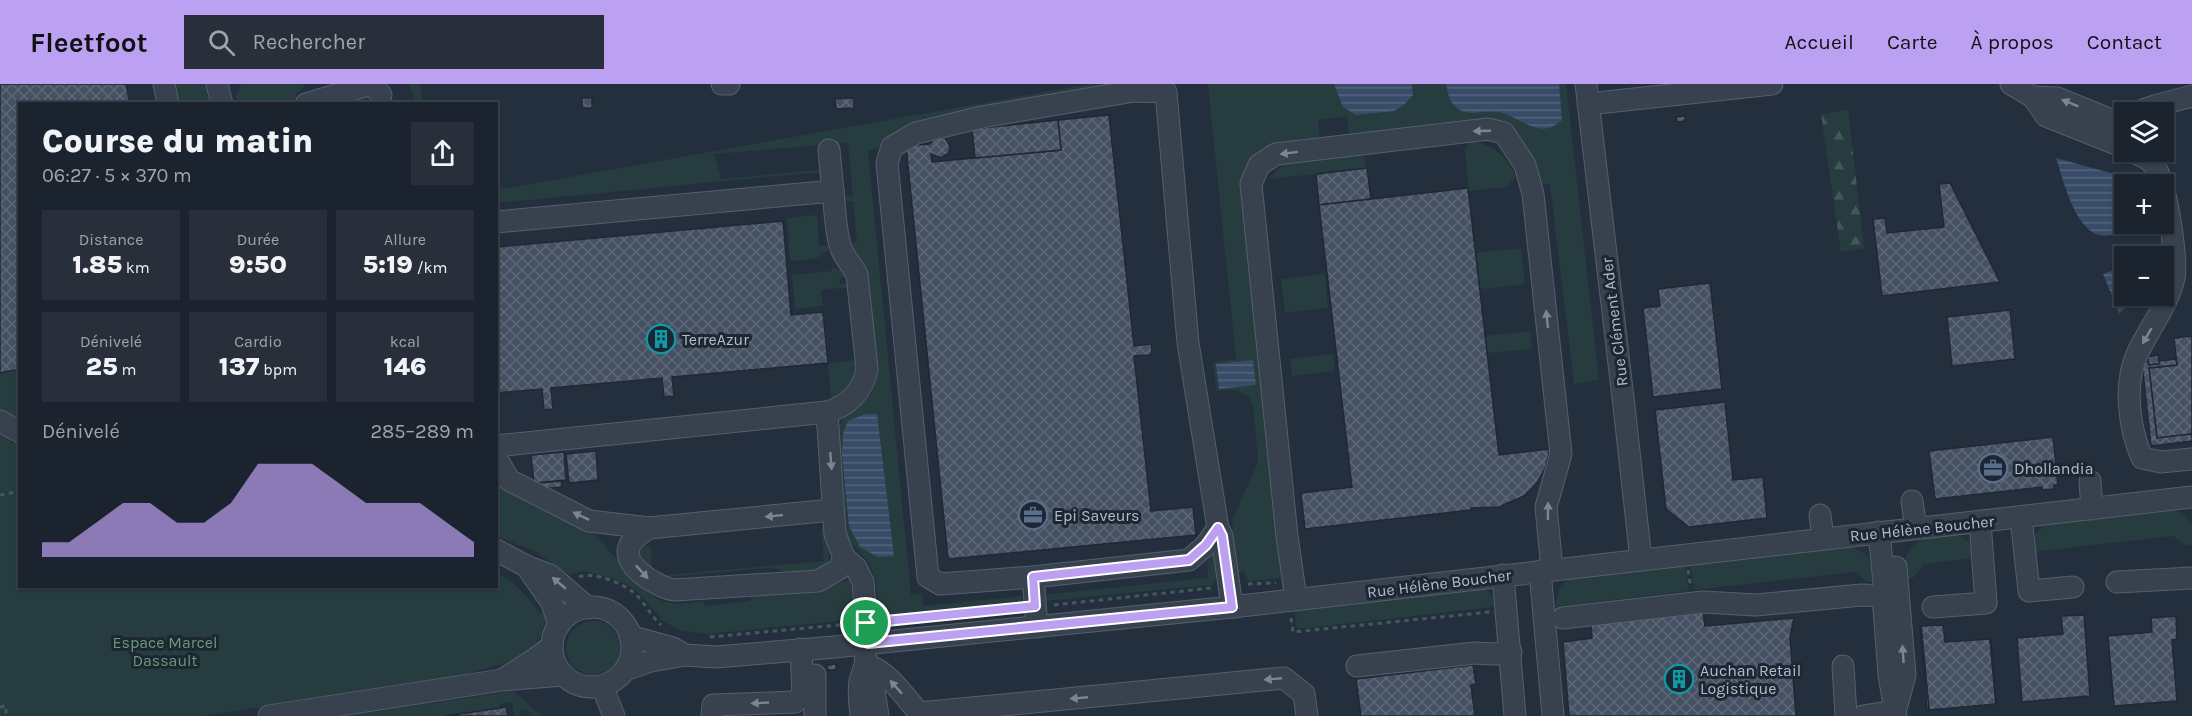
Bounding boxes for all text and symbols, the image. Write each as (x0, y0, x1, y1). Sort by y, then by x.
search box (184, 15, 604, 69)
text: Fleetfoot (30, 26, 148, 59)
icon: search (205, 26, 238, 59)
text: Rechercher (253, 29, 365, 55)
text: Accueil (1785, 30, 1854, 54)
text: Carte (1887, 30, 1938, 54)
text: À propos (1971, 30, 2054, 54)
text: Contact (2087, 30, 2162, 54)
one-way arrow (2060, 98, 2078, 108)
map controls (2114, 102, 2174, 306)
button: layers (2114, 102, 2174, 162)
text: Course du matin (42, 122, 313, 160)
button: share (411, 122, 474, 185)
one-way arrow (1473, 126, 1492, 135)
one-way arrow (1279, 148, 1298, 158)
text: 06:27 · 5 × 370 m (42, 164, 192, 187)
button: + (2114, 174, 2174, 234)
text: Distance (79, 230, 143, 249)
text: Durée (237, 230, 279, 249)
text: Allure (384, 230, 426, 249)
button: − (2114, 246, 2174, 306)
text: 1.85 (72, 249, 122, 280)
text: 9:50 (229, 249, 287, 280)
text: 5:19 (362, 249, 413, 280)
street label: Rue Clément Ader (1597, 256, 1632, 387)
text: km (122, 258, 150, 277)
text: /km (413, 258, 448, 277)
one-way arrow (1542, 309, 1552, 328)
building icon: TerreAzur (645, 323, 677, 355)
one-way arrow (2142, 328, 2152, 345)
place label: TerreAzur (682, 330, 749, 349)
text: Dénivelé (80, 332, 142, 351)
text: Cardio (234, 332, 282, 351)
text: kcal (390, 332, 420, 351)
text: 25 (86, 351, 118, 382)
text: 137 (219, 351, 260, 382)
text: 146 (383, 351, 427, 382)
text: m (118, 360, 136, 379)
text: bpm (260, 360, 297, 379)
text: Dénivelé (42, 420, 120, 443)
text: 285–289 m (370, 420, 474, 443)
one-way arrow (826, 452, 835, 471)
office icon: Dhollandia (1977, 452, 2009, 484)
place label: Dhollandia (2014, 459, 2093, 478)
office icon: Epi Saveurs (1017, 499, 1049, 531)
one-way arrow (1543, 501, 1552, 520)
place label: Epi Saveurs (1054, 506, 1140, 525)
one-way arrow (764, 511, 783, 521)
street label: Rue Hélène Boucher (1849, 511, 1995, 546)
one-way arrow (573, 512, 590, 521)
one-way arrow (635, 565, 649, 580)
street label: Rue Hélène Boucher (1366, 565, 1512, 602)
one-way arrow (552, 577, 567, 590)
pin (840, 597, 891, 648)
icon: arrive (849, 606, 882, 639)
park label: Espace Marcel Dassault (113, 633, 217, 670)
one-way arrow (1898, 645, 1908, 664)
place label: Auchan Retail Logistique (1700, 661, 1801, 698)
building icon: Auchan Retail Logistique (1663, 663, 1695, 695)
one-way arrow (1264, 674, 1283, 684)
one-way arrow (890, 680, 903, 695)
one-way arrow (1069, 693, 1088, 703)
one-way arrow (751, 699, 770, 708)

